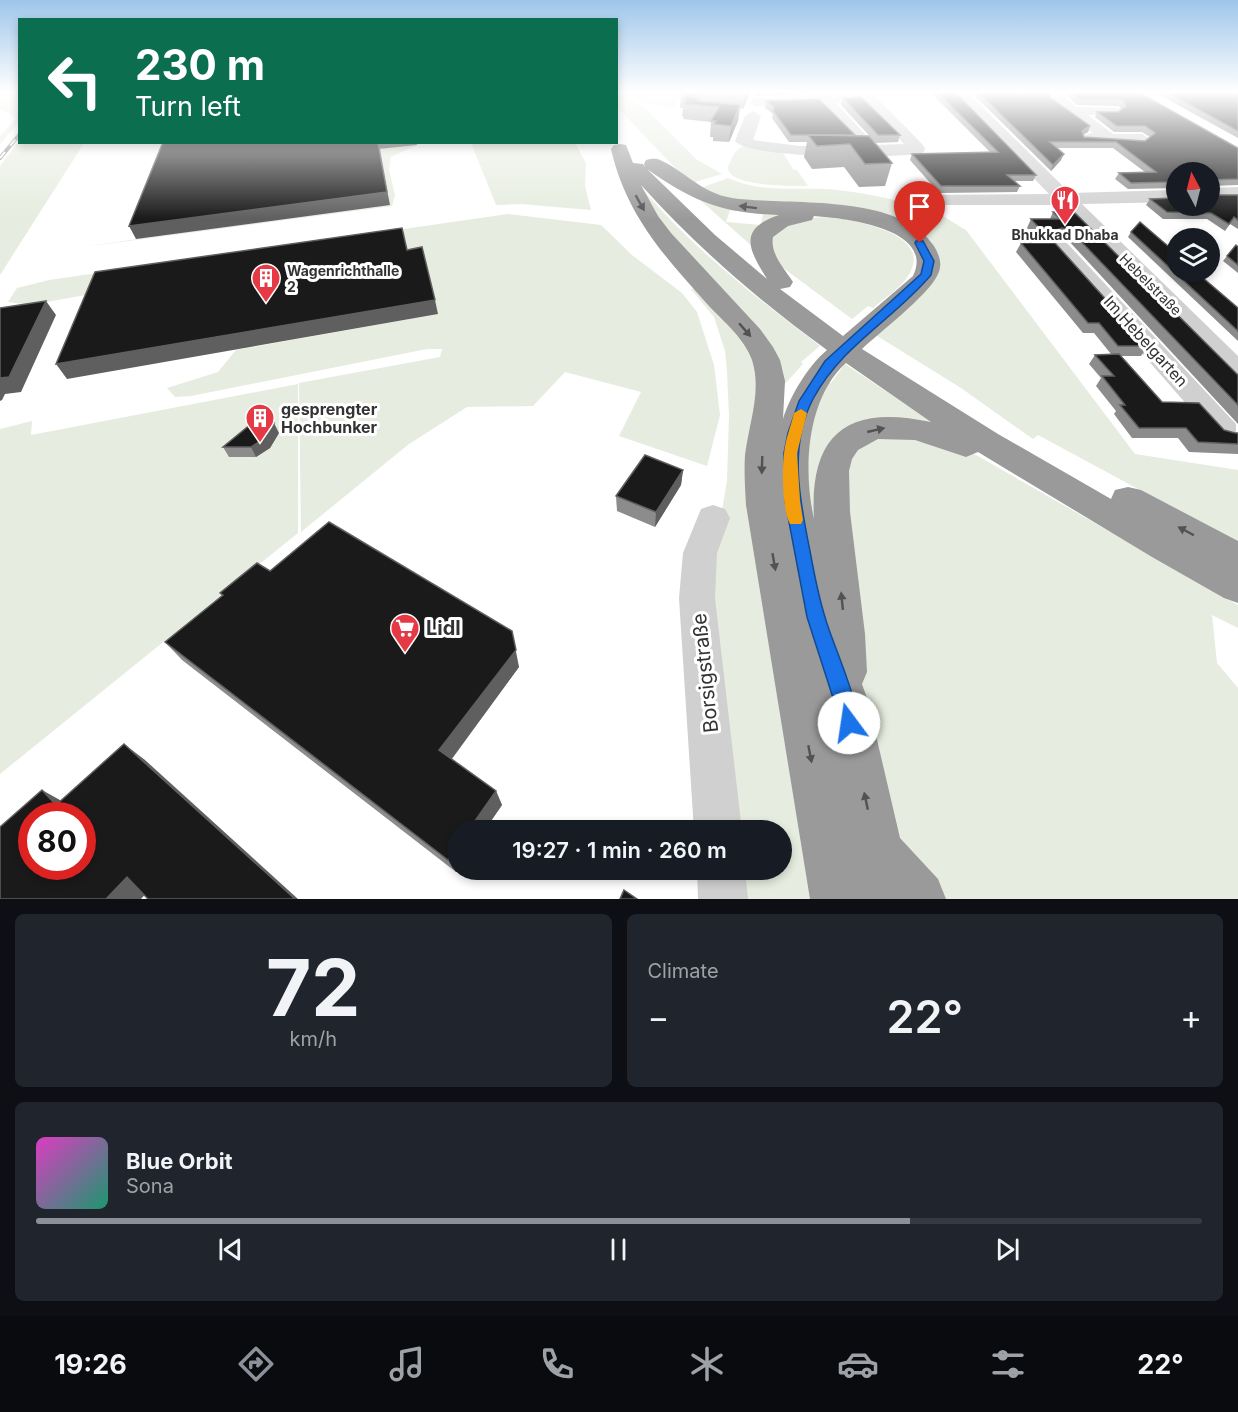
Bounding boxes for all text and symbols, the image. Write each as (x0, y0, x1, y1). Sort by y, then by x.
text: 230 m (135, 39, 265, 90)
icon: left (36, 42, 114, 120)
text: Turn left (135, 90, 241, 123)
north arrow (1166, 162, 1220, 216)
map controls (1166, 162, 1220, 282)
pin (894, 181, 945, 243)
restaurant icon: Bhukkad Dhaba (1049, 184, 1081, 226)
icon: arrive (903, 190, 936, 223)
one-way arrow (635, 195, 645, 212)
one-way arrow (738, 202, 757, 212)
place label: Bhukkad Dhaba (1011, 226, 1119, 243)
button: layers (1166, 228, 1220, 282)
street label: Hebelstraße (1116, 249, 1186, 319)
building icon: Wagenrichthalle 2 (250, 262, 282, 304)
place label: Wagenrichthalle 2 (287, 262, 399, 295)
street label: Im Hebelgarten (1100, 291, 1192, 391)
one-way arrow (738, 322, 752, 337)
place label: gesprengter Hochbunker (281, 399, 378, 437)
building icon: gesprengter Hochbunker (244, 402, 276, 444)
one-way arrow (867, 425, 886, 434)
one-way arrow (758, 455, 767, 474)
one-way arrow (1177, 527, 1195, 537)
one-way arrow (770, 553, 779, 572)
one-way arrow (837, 591, 847, 610)
supermarket icon: Lidl (389, 612, 421, 654)
street label: Borsigstraße (687, 612, 723, 734)
place label: Lidl (426, 616, 461, 640)
position arrow (817, 691, 881, 755)
one-way arrow (806, 745, 815, 764)
one-way arrow (861, 791, 871, 810)
speed limit sign: 80 (18, 802, 96, 880)
text: 19:27 · 1 min · 260 m (512, 837, 727, 863)
text: 72 (266, 940, 361, 1035)
text: Climate (648, 959, 719, 983)
text: 22° (886, 989, 963, 1044)
text: − (648, 997, 669, 1037)
text: + (1180, 997, 1202, 1037)
text: km/h (289, 1027, 337, 1051)
text: Blue Orbit (126, 1148, 233, 1174)
text: Sona (126, 1174, 174, 1198)
icon: previous (214, 1233, 247, 1266)
icon: pause (602, 1233, 635, 1266)
icon: next (991, 1233, 1024, 1266)
icon: directions (235, 1343, 277, 1385)
icon: music (386, 1343, 428, 1385)
icon: phone (536, 1343, 578, 1385)
icon: climate (686, 1343, 728, 1385)
icon: car (837, 1343, 879, 1385)
icon: filters (987, 1343, 1029, 1385)
text: 19:26 (54, 1348, 127, 1381)
text: 22° (1137, 1348, 1184, 1381)

